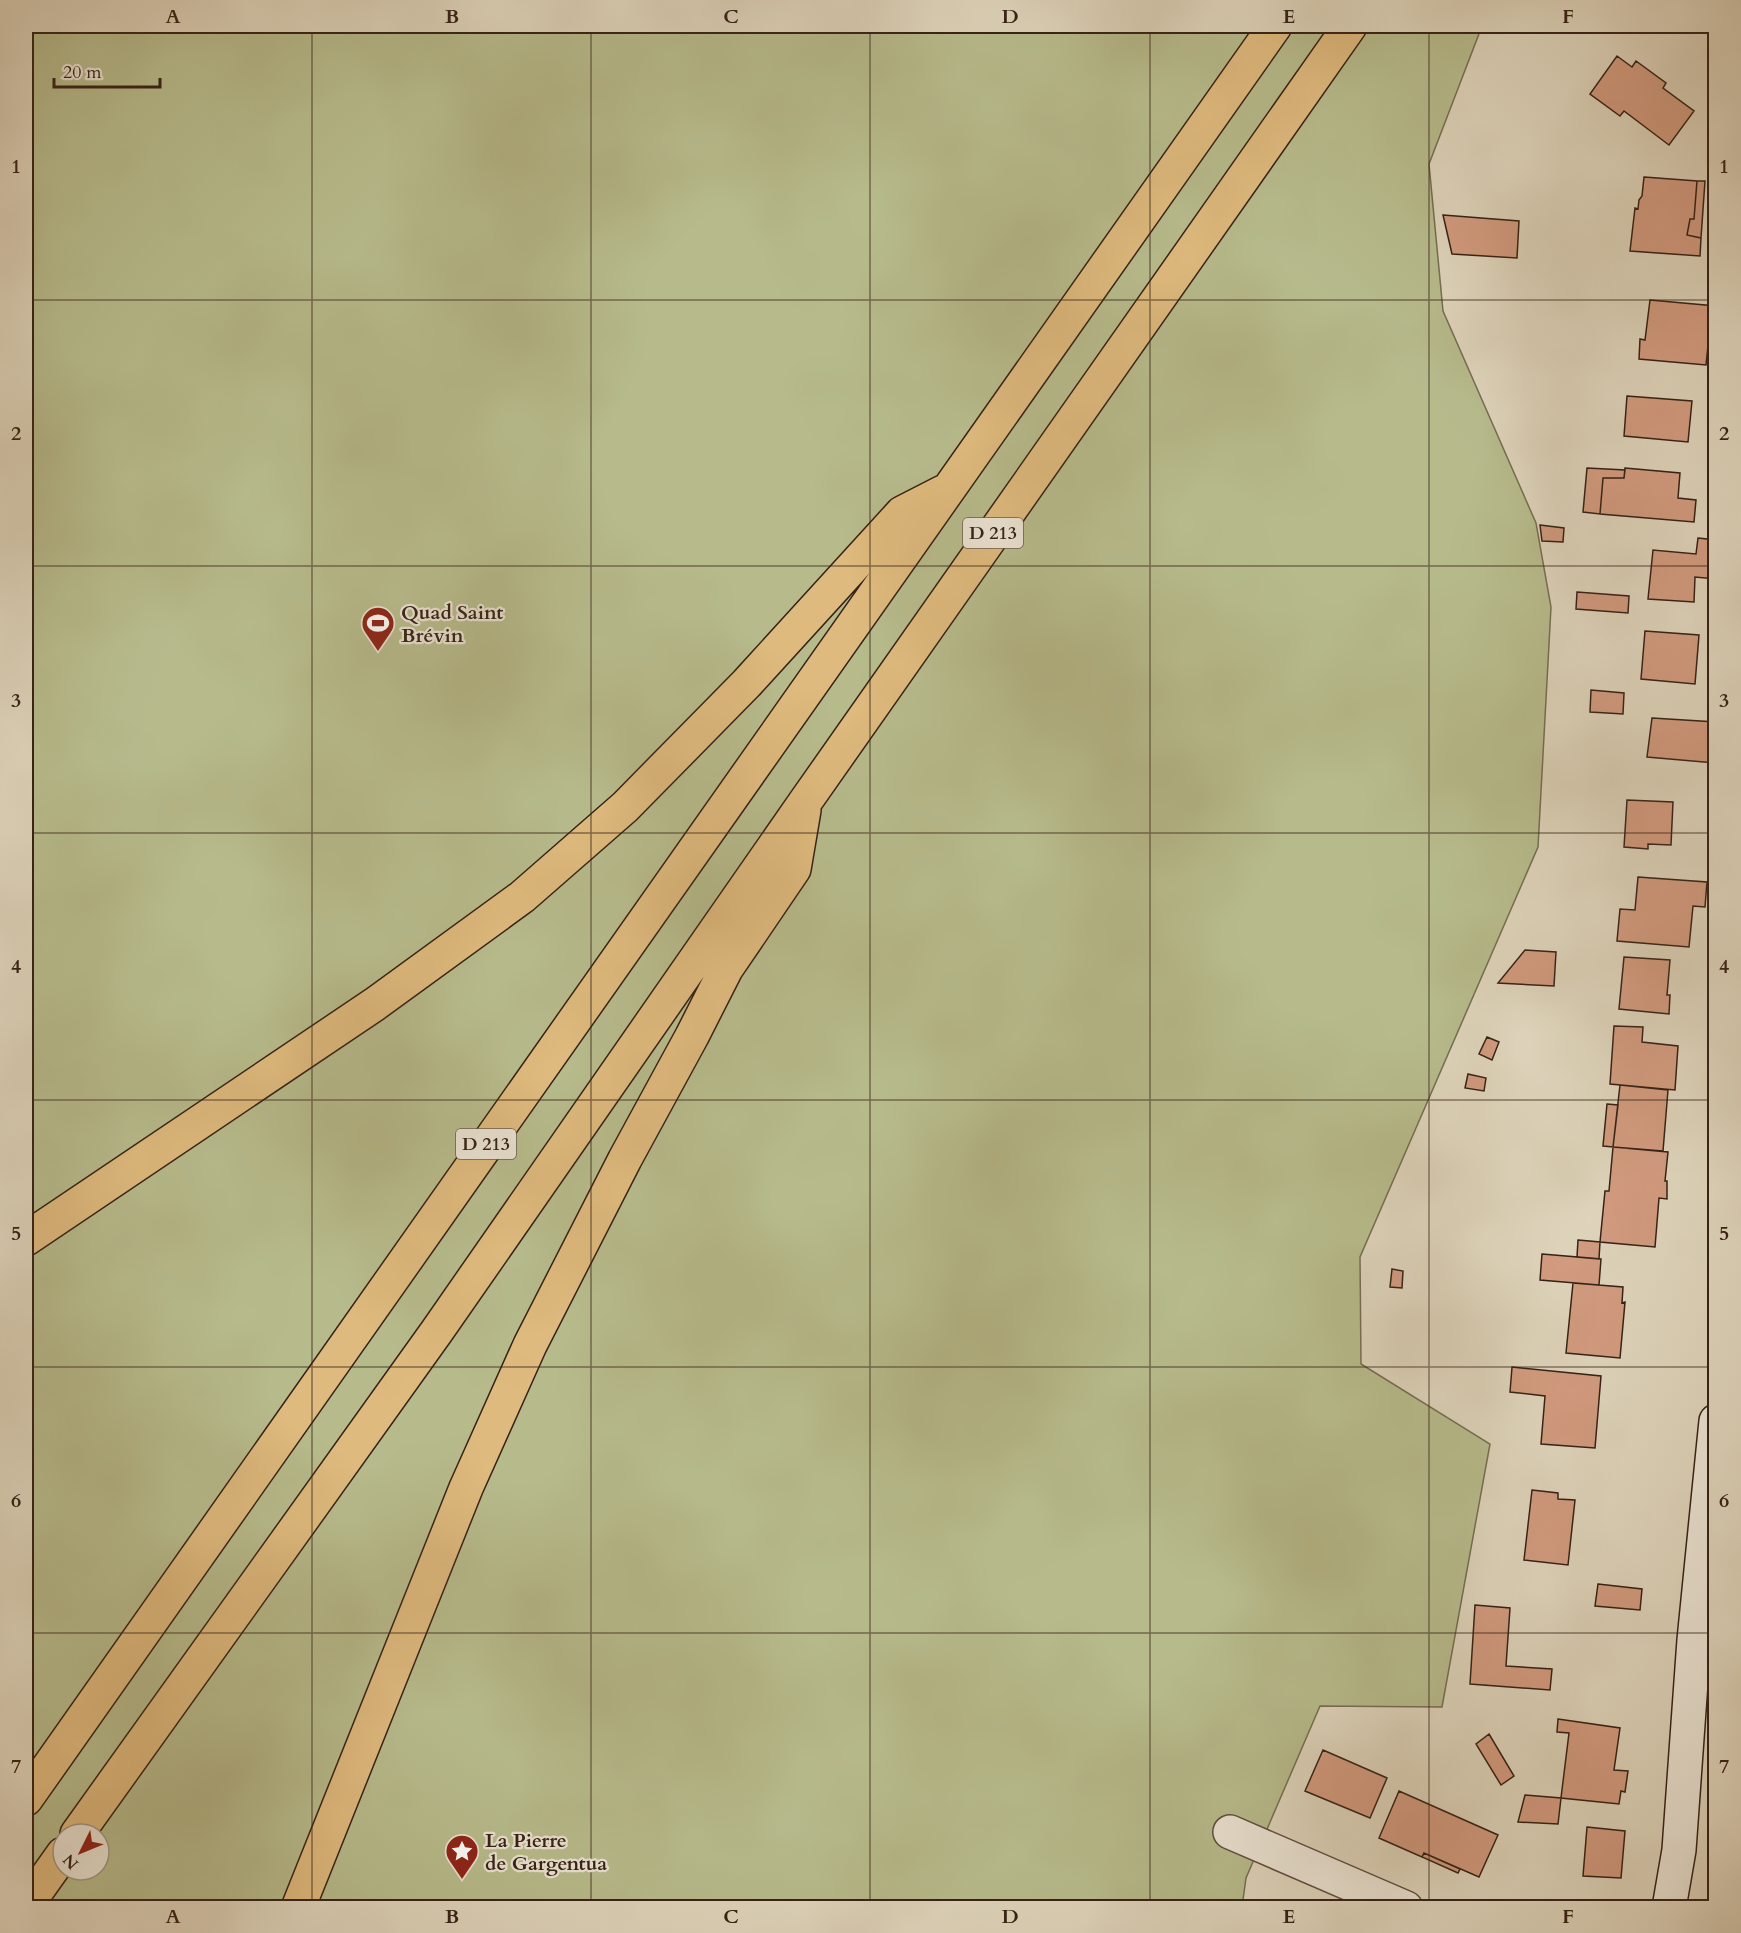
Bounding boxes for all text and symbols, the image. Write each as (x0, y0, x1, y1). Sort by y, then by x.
text: A (165, 3, 181, 30)
text: B (445, 3, 459, 30)
text: C (723, 3, 739, 30)
text: D (1001, 3, 1019, 30)
text: E (1283, 3, 1295, 30)
text: F (1562, 3, 1574, 30)
scale bar (54, 51, 160, 89)
text: 20 m (63, 60, 102, 85)
text: 1 (11, 153, 21, 180)
text: 1 (1719, 153, 1729, 180)
text: 2 (11, 420, 21, 447)
text: 2 (1719, 420, 1729, 447)
road number: D 213 (963, 518, 1023, 548)
place label: Quad Saint Brévin (401, 599, 503, 649)
sports icon: Quad Saint Brévin (360, 605, 396, 652)
text: 3 (11, 687, 21, 714)
text: 3 (1719, 687, 1729, 714)
text: 4 (11, 953, 21, 980)
text: 4 (1719, 953, 1729, 980)
road number: D 213 (456, 1129, 516, 1159)
text: 5 (11, 1220, 21, 1247)
text: 5 (1719, 1220, 1729, 1247)
text: 6 (11, 1487, 21, 1514)
text: 6 (1719, 1487, 1729, 1514)
text: 7 (11, 1753, 21, 1780)
text: 7 (1719, 1753, 1729, 1780)
north arrow (51, 1822, 111, 1882)
place label: La Pierre de Gargentua (485, 1827, 607, 1877)
place icon: La Pierre de Gargentua (444, 1833, 480, 1880)
text: N (58, 1849, 84, 1874)
text: A (165, 1903, 181, 1930)
text: B (445, 1903, 459, 1930)
text: C (723, 1903, 739, 1930)
text: D (1001, 1903, 1019, 1930)
text: E (1283, 1903, 1295, 1930)
text: F (1562, 1903, 1574, 1930)

